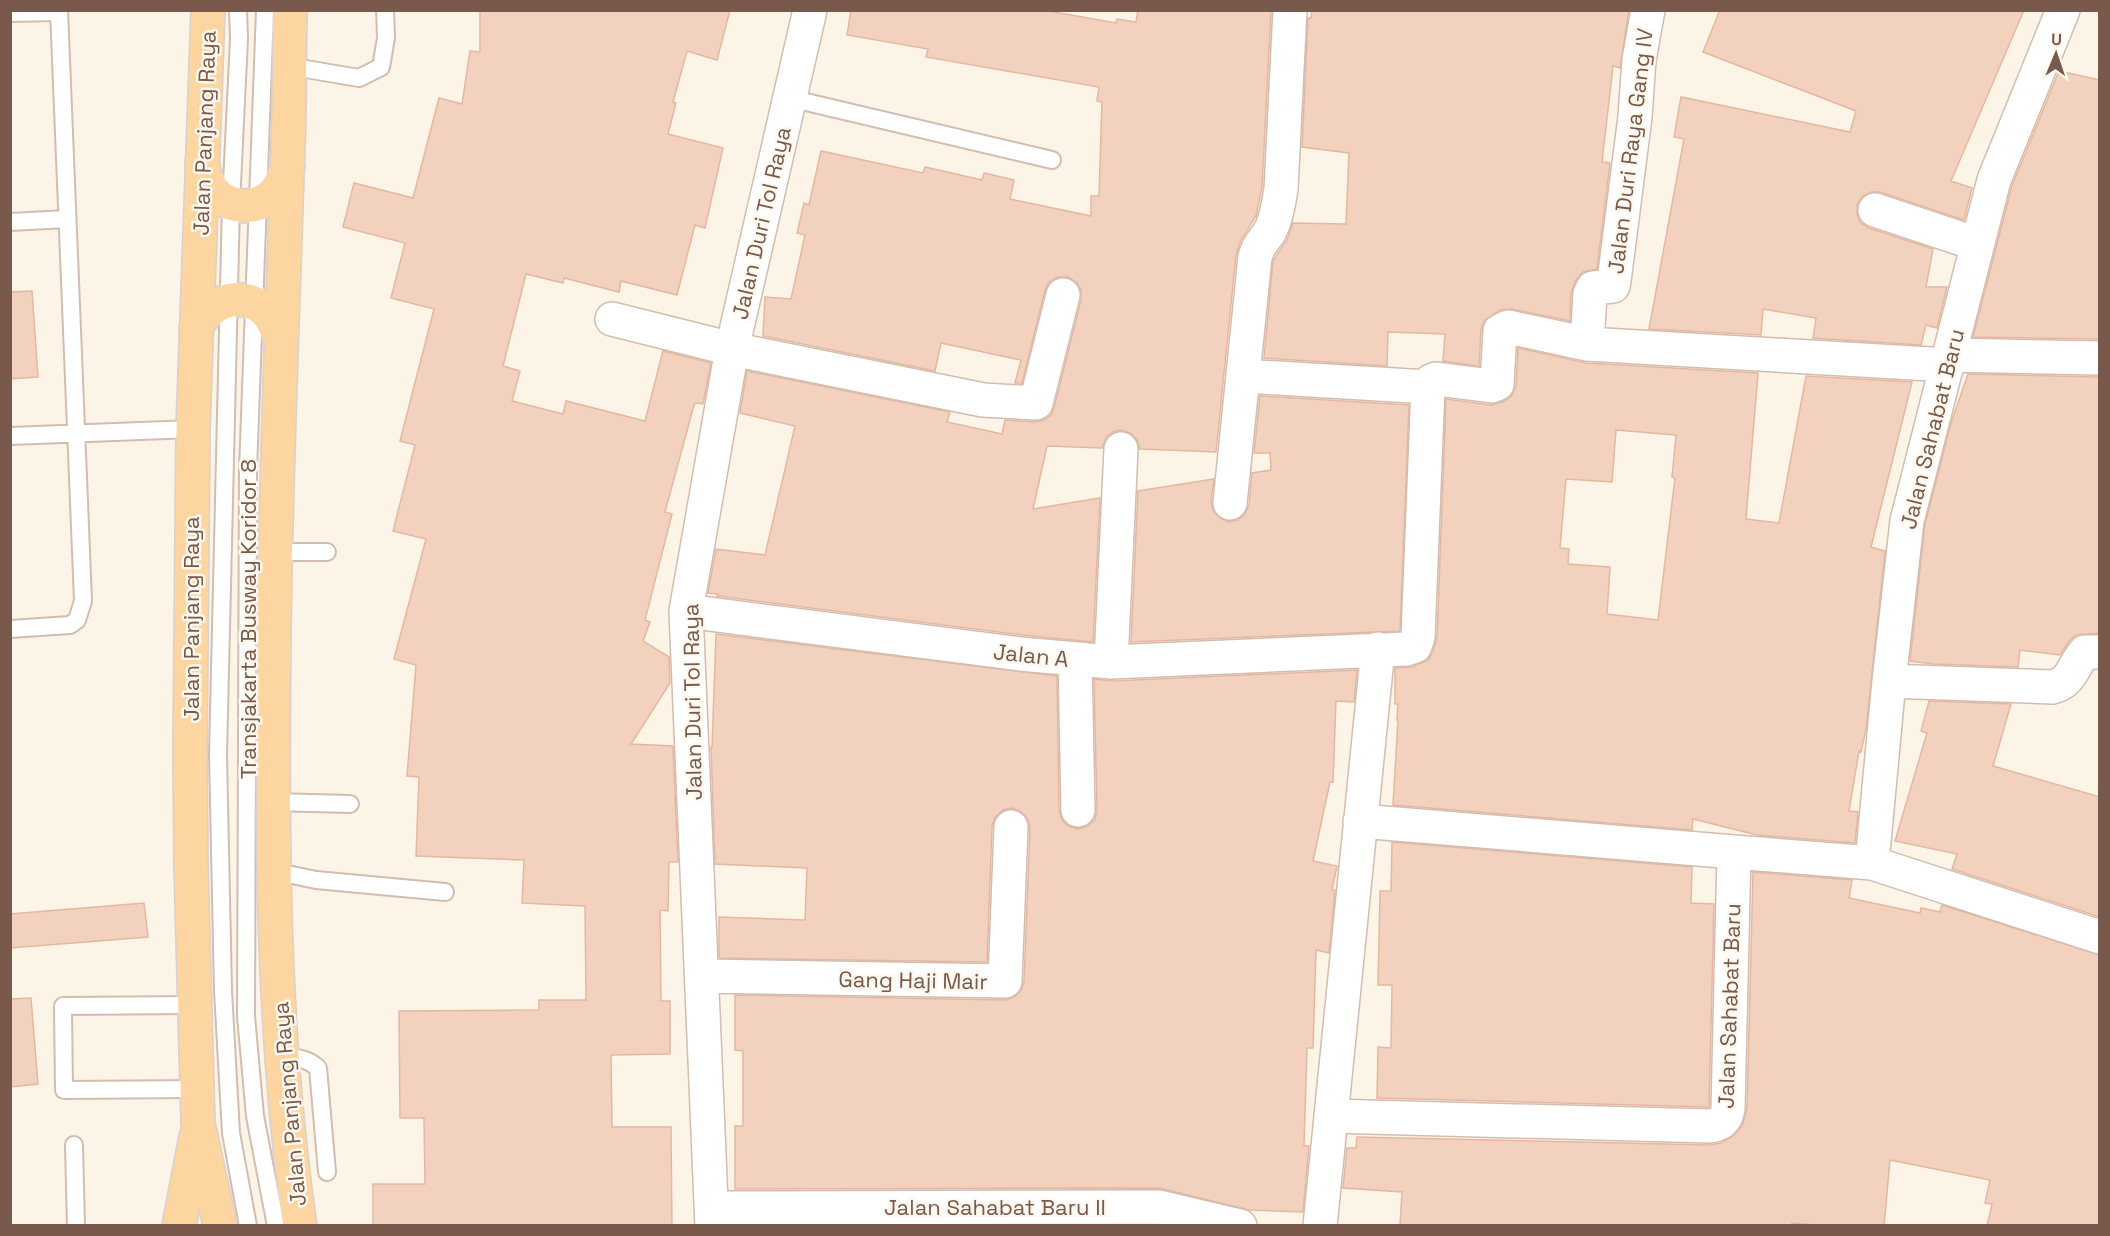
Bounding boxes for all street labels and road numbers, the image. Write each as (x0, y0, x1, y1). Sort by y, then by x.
street label: Jalan Duri Raya Gang IV (1601, 26, 1659, 275)
street label: Jalan Panjang Raya (186, 30, 222, 236)
street label: Jalan Duri Tol Raya (725, 124, 797, 322)
street label: Jalan Sahabat Baru (1894, 326, 1970, 532)
street label: Transjakarta Busway Koridor 8 (234, 459, 262, 779)
street label: Jalan Panjang Raya (177, 516, 205, 722)
street label: Jalan Duri Tol Raya (676, 603, 708, 801)
street label: Jalan A (992, 637, 1070, 673)
street label: Jalan Sahabat Baru (1711, 903, 1747, 1109)
street label: Gang Haji Mair (838, 965, 988, 995)
street label: Jalan Panjang Raya (266, 1000, 312, 1207)
street label: Jalan Sahabat Baru II (884, 1193, 1106, 1221)

